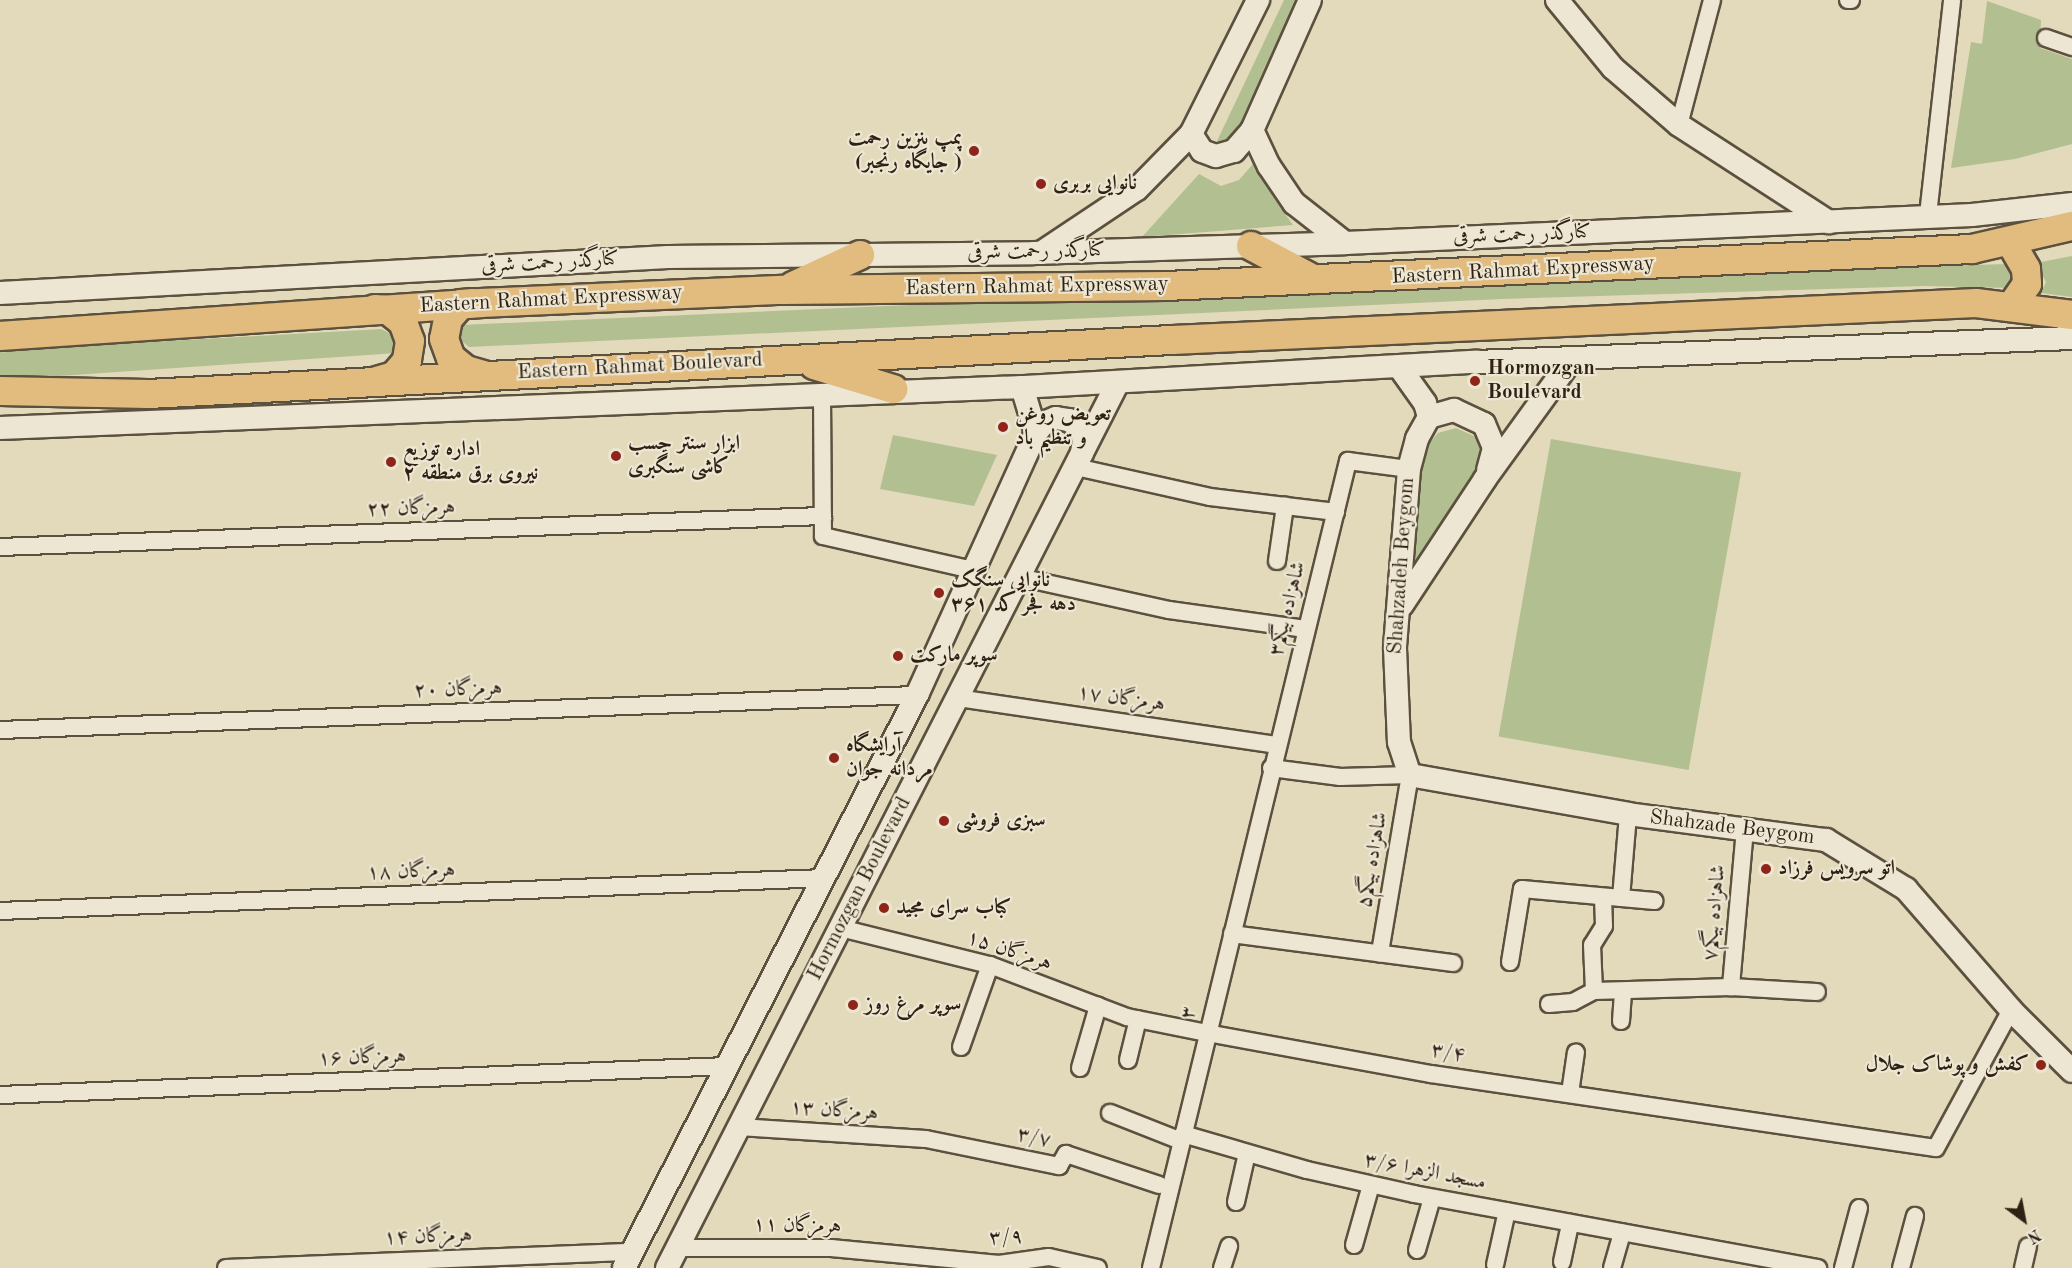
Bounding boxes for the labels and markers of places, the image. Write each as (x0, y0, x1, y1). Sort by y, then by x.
place label: پمپ بنزین رحمت (جایگاه رنجبر ) (848, 126, 962, 176)
marker: پمپ بنزین رحمت (جایگاه رنجبر ) (967, 144, 981, 158)
place label: نانوایی بربری (1053, 171, 1137, 197)
marker: نانوایی بربری (1034, 177, 1048, 191)
place label: Hormozgan Boulevard (1487, 356, 1595, 406)
marker: Hormozgan Boulevard (1468, 374, 1482, 388)
place label: تعویض روغن و تنظیم باد (1015, 402, 1111, 452)
marker: تعویض روغن و تنظیم باد (996, 420, 1010, 434)
place label: ابزار سنتر چسب کاشی سنگبری (628, 431, 740, 481)
place label: اداره توزیع نیروی برق منطقه ۲ (403, 437, 538, 487)
marker: ابزار سنتر چسب کاشی سنگبری (609, 449, 623, 463)
marker: اداره توزیع نیروی برق منطقه ۲ (384, 455, 398, 469)
place label: نانوایی سنگک دهه فجر کد ۳۶۱ (951, 568, 1076, 618)
marker: نانوایی سنگک دهه فجر کد ۳۶۱ (932, 586, 946, 600)
place label: سوپر مارکت (910, 643, 998, 669)
marker: سوپر مارکت (891, 649, 905, 663)
place label: آرایشگاه مردانه جوان (846, 733, 933, 783)
marker: آرایشگاه مردانه جوان (827, 751, 841, 765)
place label: سبزی فروشی (956, 808, 1046, 834)
marker: سبزی فروشی (937, 814, 951, 828)
place label: اتو سرویس فرزاد (1778, 856, 1895, 882)
marker: اتو سرویس فرزاد (1759, 862, 1773, 876)
place label: کباب سرای مجید (896, 895, 1011, 921)
marker: کباب سرای مجید (877, 901, 891, 915)
place label: سوپر مرغ روز (865, 992, 962, 1018)
marker: سوپر مرغ روز (846, 998, 860, 1012)
place label: کفش و پوشاک جلال (1865, 1052, 2029, 1078)
marker: کفش و پوشاک جلال (2034, 1058, 2048, 1072)

